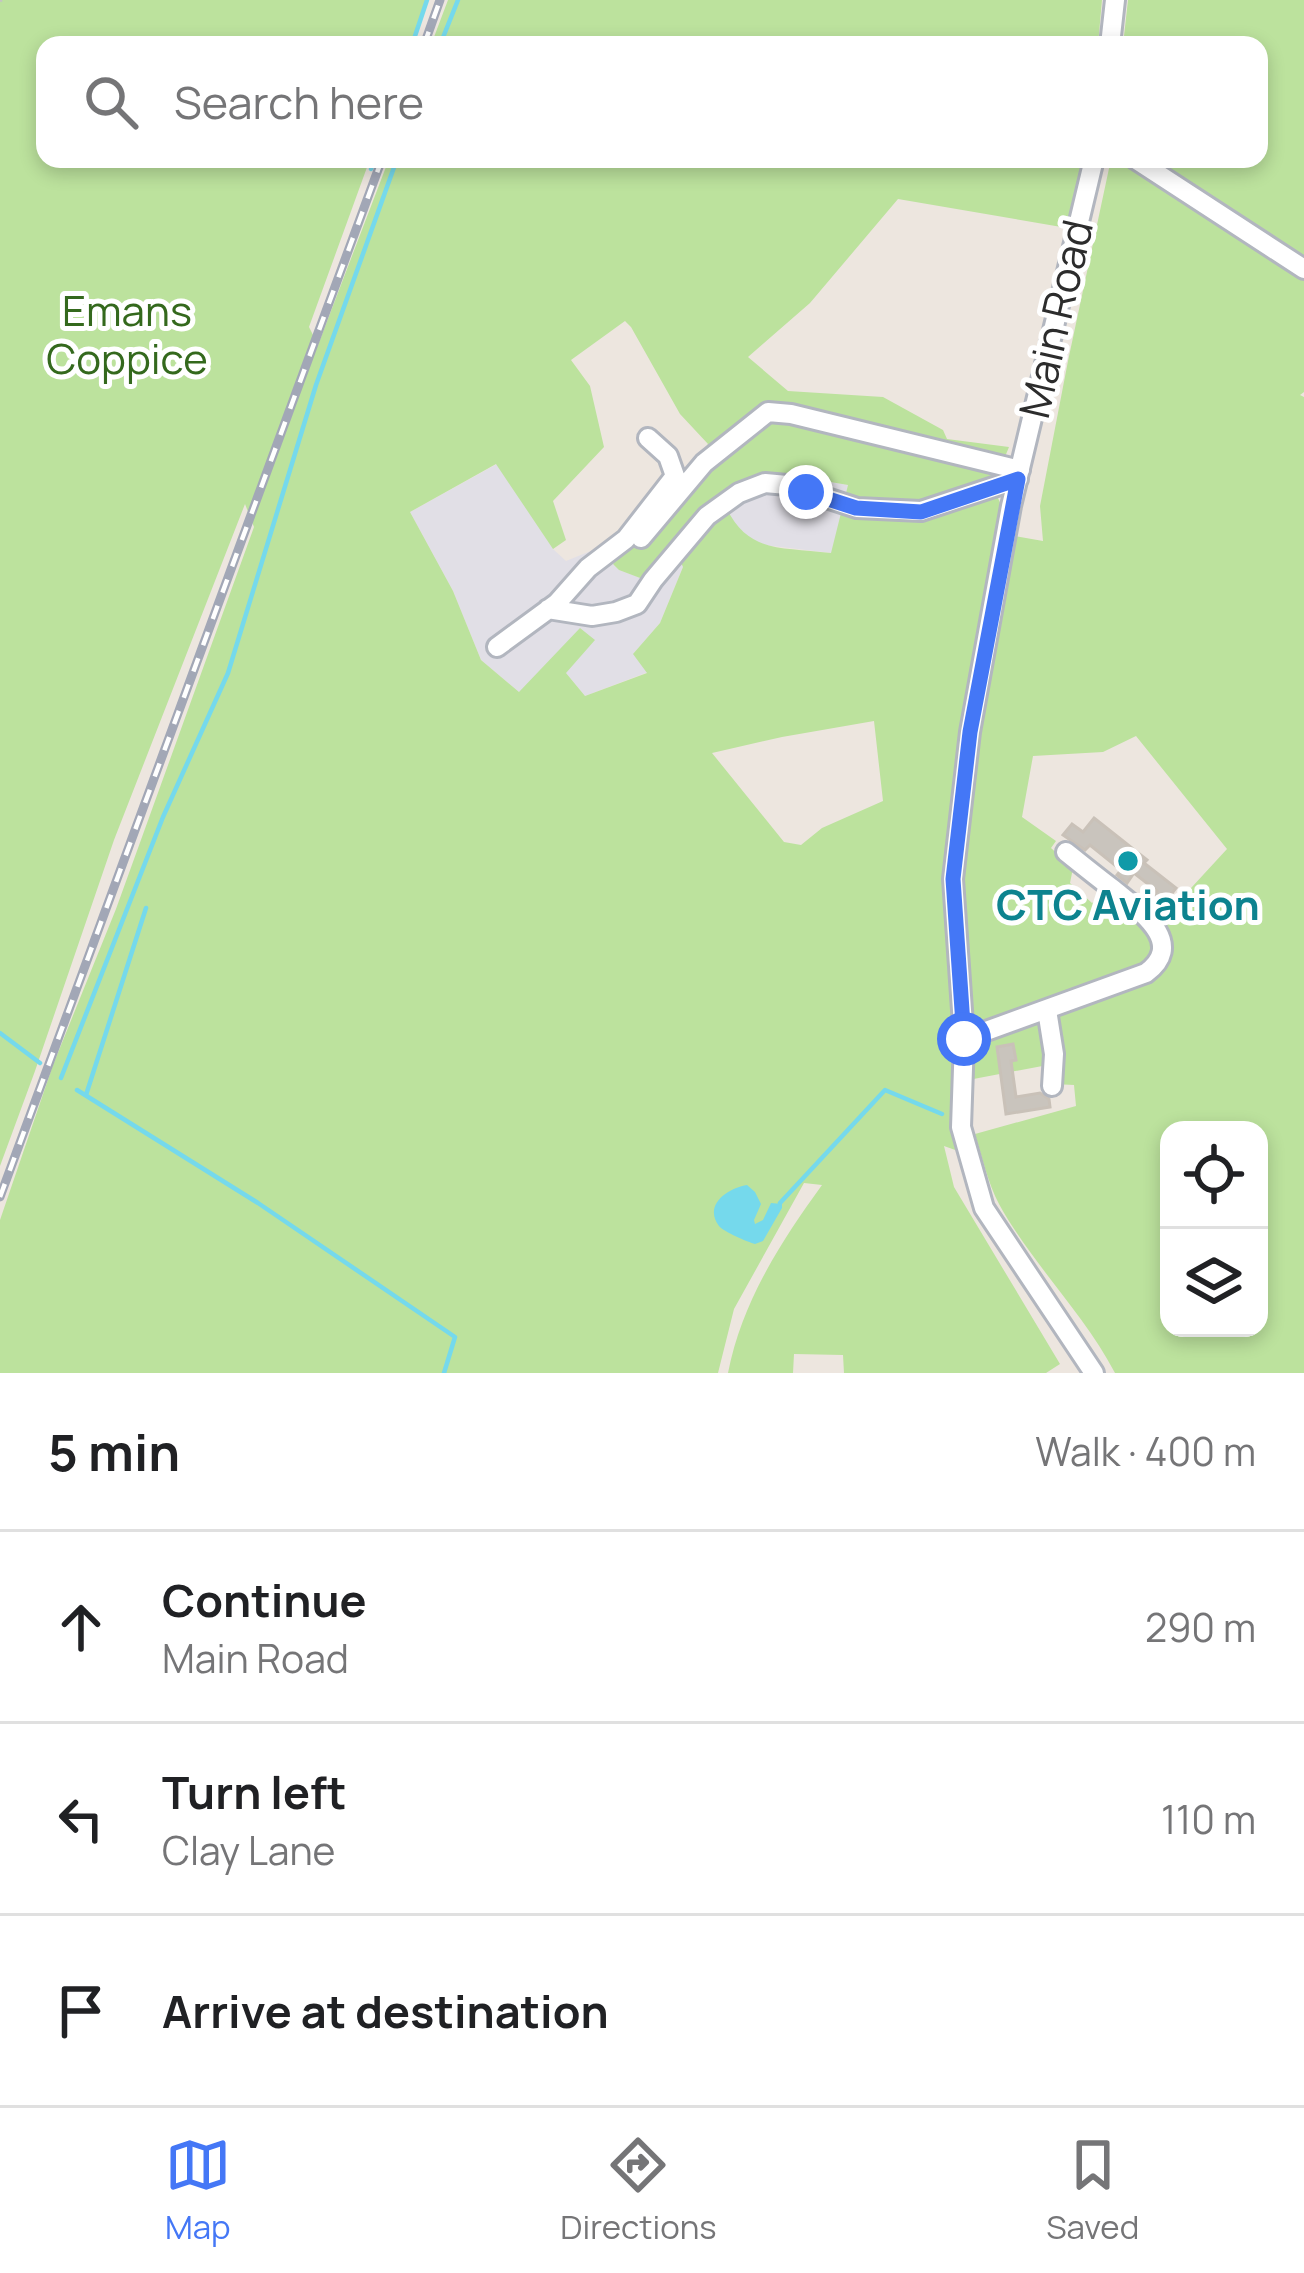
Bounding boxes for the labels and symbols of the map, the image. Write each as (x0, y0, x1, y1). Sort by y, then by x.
street label: Main Road (1004, 214, 1106, 423)
park label: Emans Coppice (46, 281, 208, 387)
route end (779, 465, 833, 519)
marker: CTC Aviation (1115, 848, 1141, 874)
place label: CTC Aviation (996, 875, 1260, 933)
route start (937, 1012, 991, 1066)

